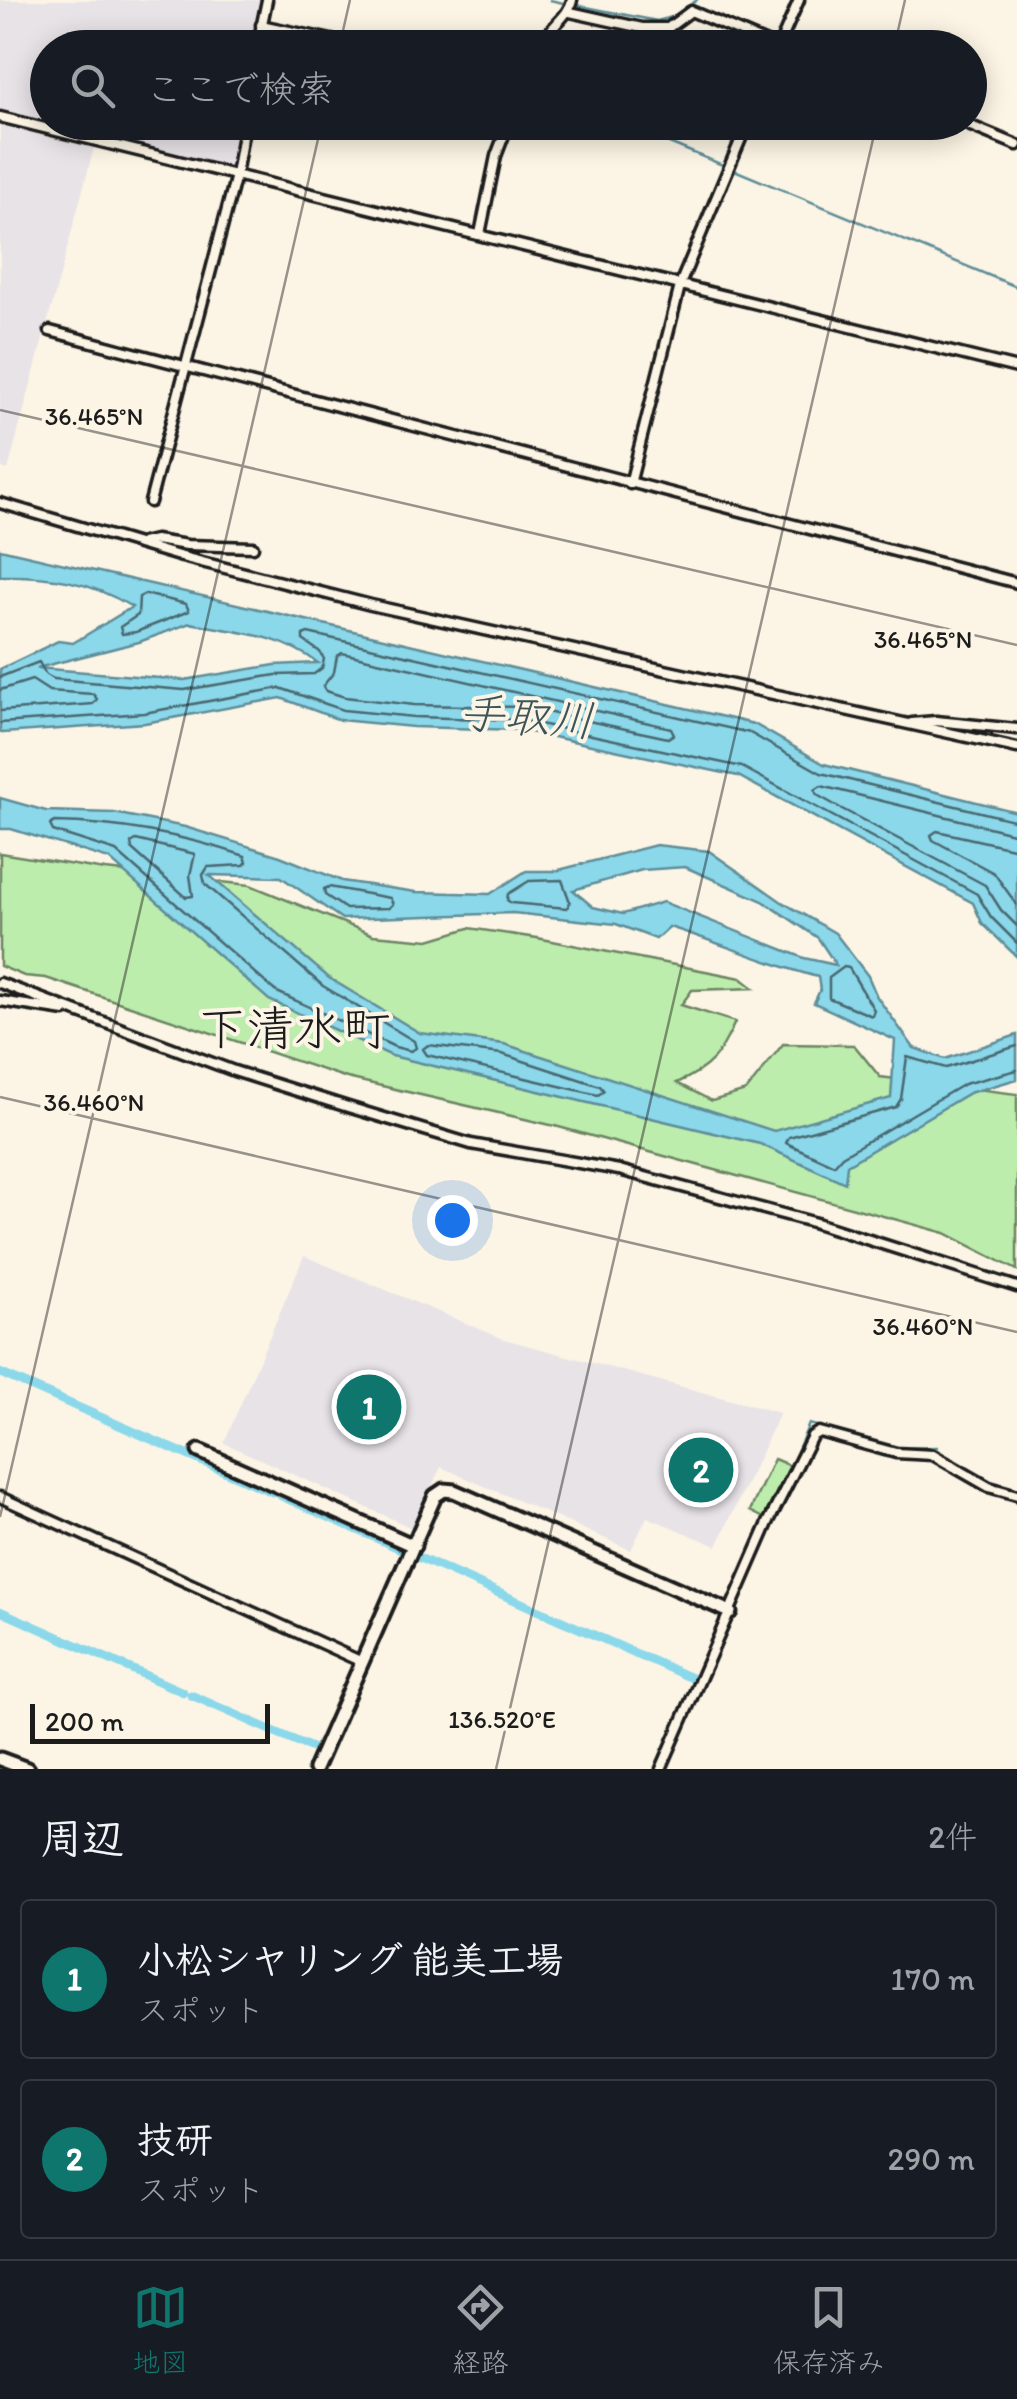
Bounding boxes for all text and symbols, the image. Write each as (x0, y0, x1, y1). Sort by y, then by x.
search box (30, 30, 987, 140)
icon: search (65, 58, 120, 113)
text: ここで検索 (145, 66, 335, 112)
text: 36.465°N (45, 401, 143, 431)
text: 36.465°N (874, 624, 972, 654)
water label: 手取川 (458, 684, 596, 748)
district label: 下清水町 (198, 999, 390, 1057)
text: 36.460°N (44, 1087, 144, 1117)
your location (427, 1195, 478, 1246)
text: 36.460°N (873, 1311, 973, 1341)
pin: 1 (336, 1370, 402, 1444)
pin: 2 (668, 1432, 734, 1508)
scale bar (30, 1699, 270, 1744)
text: 200 m (45, 1704, 124, 1738)
text: 136.520°E (448, 1704, 556, 1734)
text: 周辺 (40, 1813, 124, 1864)
text: 2件 (928, 1818, 977, 1856)
text: 小松シヤリング 能美工場 (137, 1937, 564, 1983)
text: 1 (67, 1960, 82, 1998)
text: 170 m (890, 1960, 975, 1998)
text: スポット (137, 1991, 265, 2029)
text: 技研 (137, 2117, 213, 2163)
text: 2 (66, 2140, 83, 2178)
text: 290 m (888, 2140, 975, 2178)
text: スポット (137, 2171, 265, 2209)
tab: 地図 (132, 2280, 188, 2380)
tab: 経路 (452, 2280, 509, 2380)
tab: 保存済み (773, 2280, 885, 2380)

